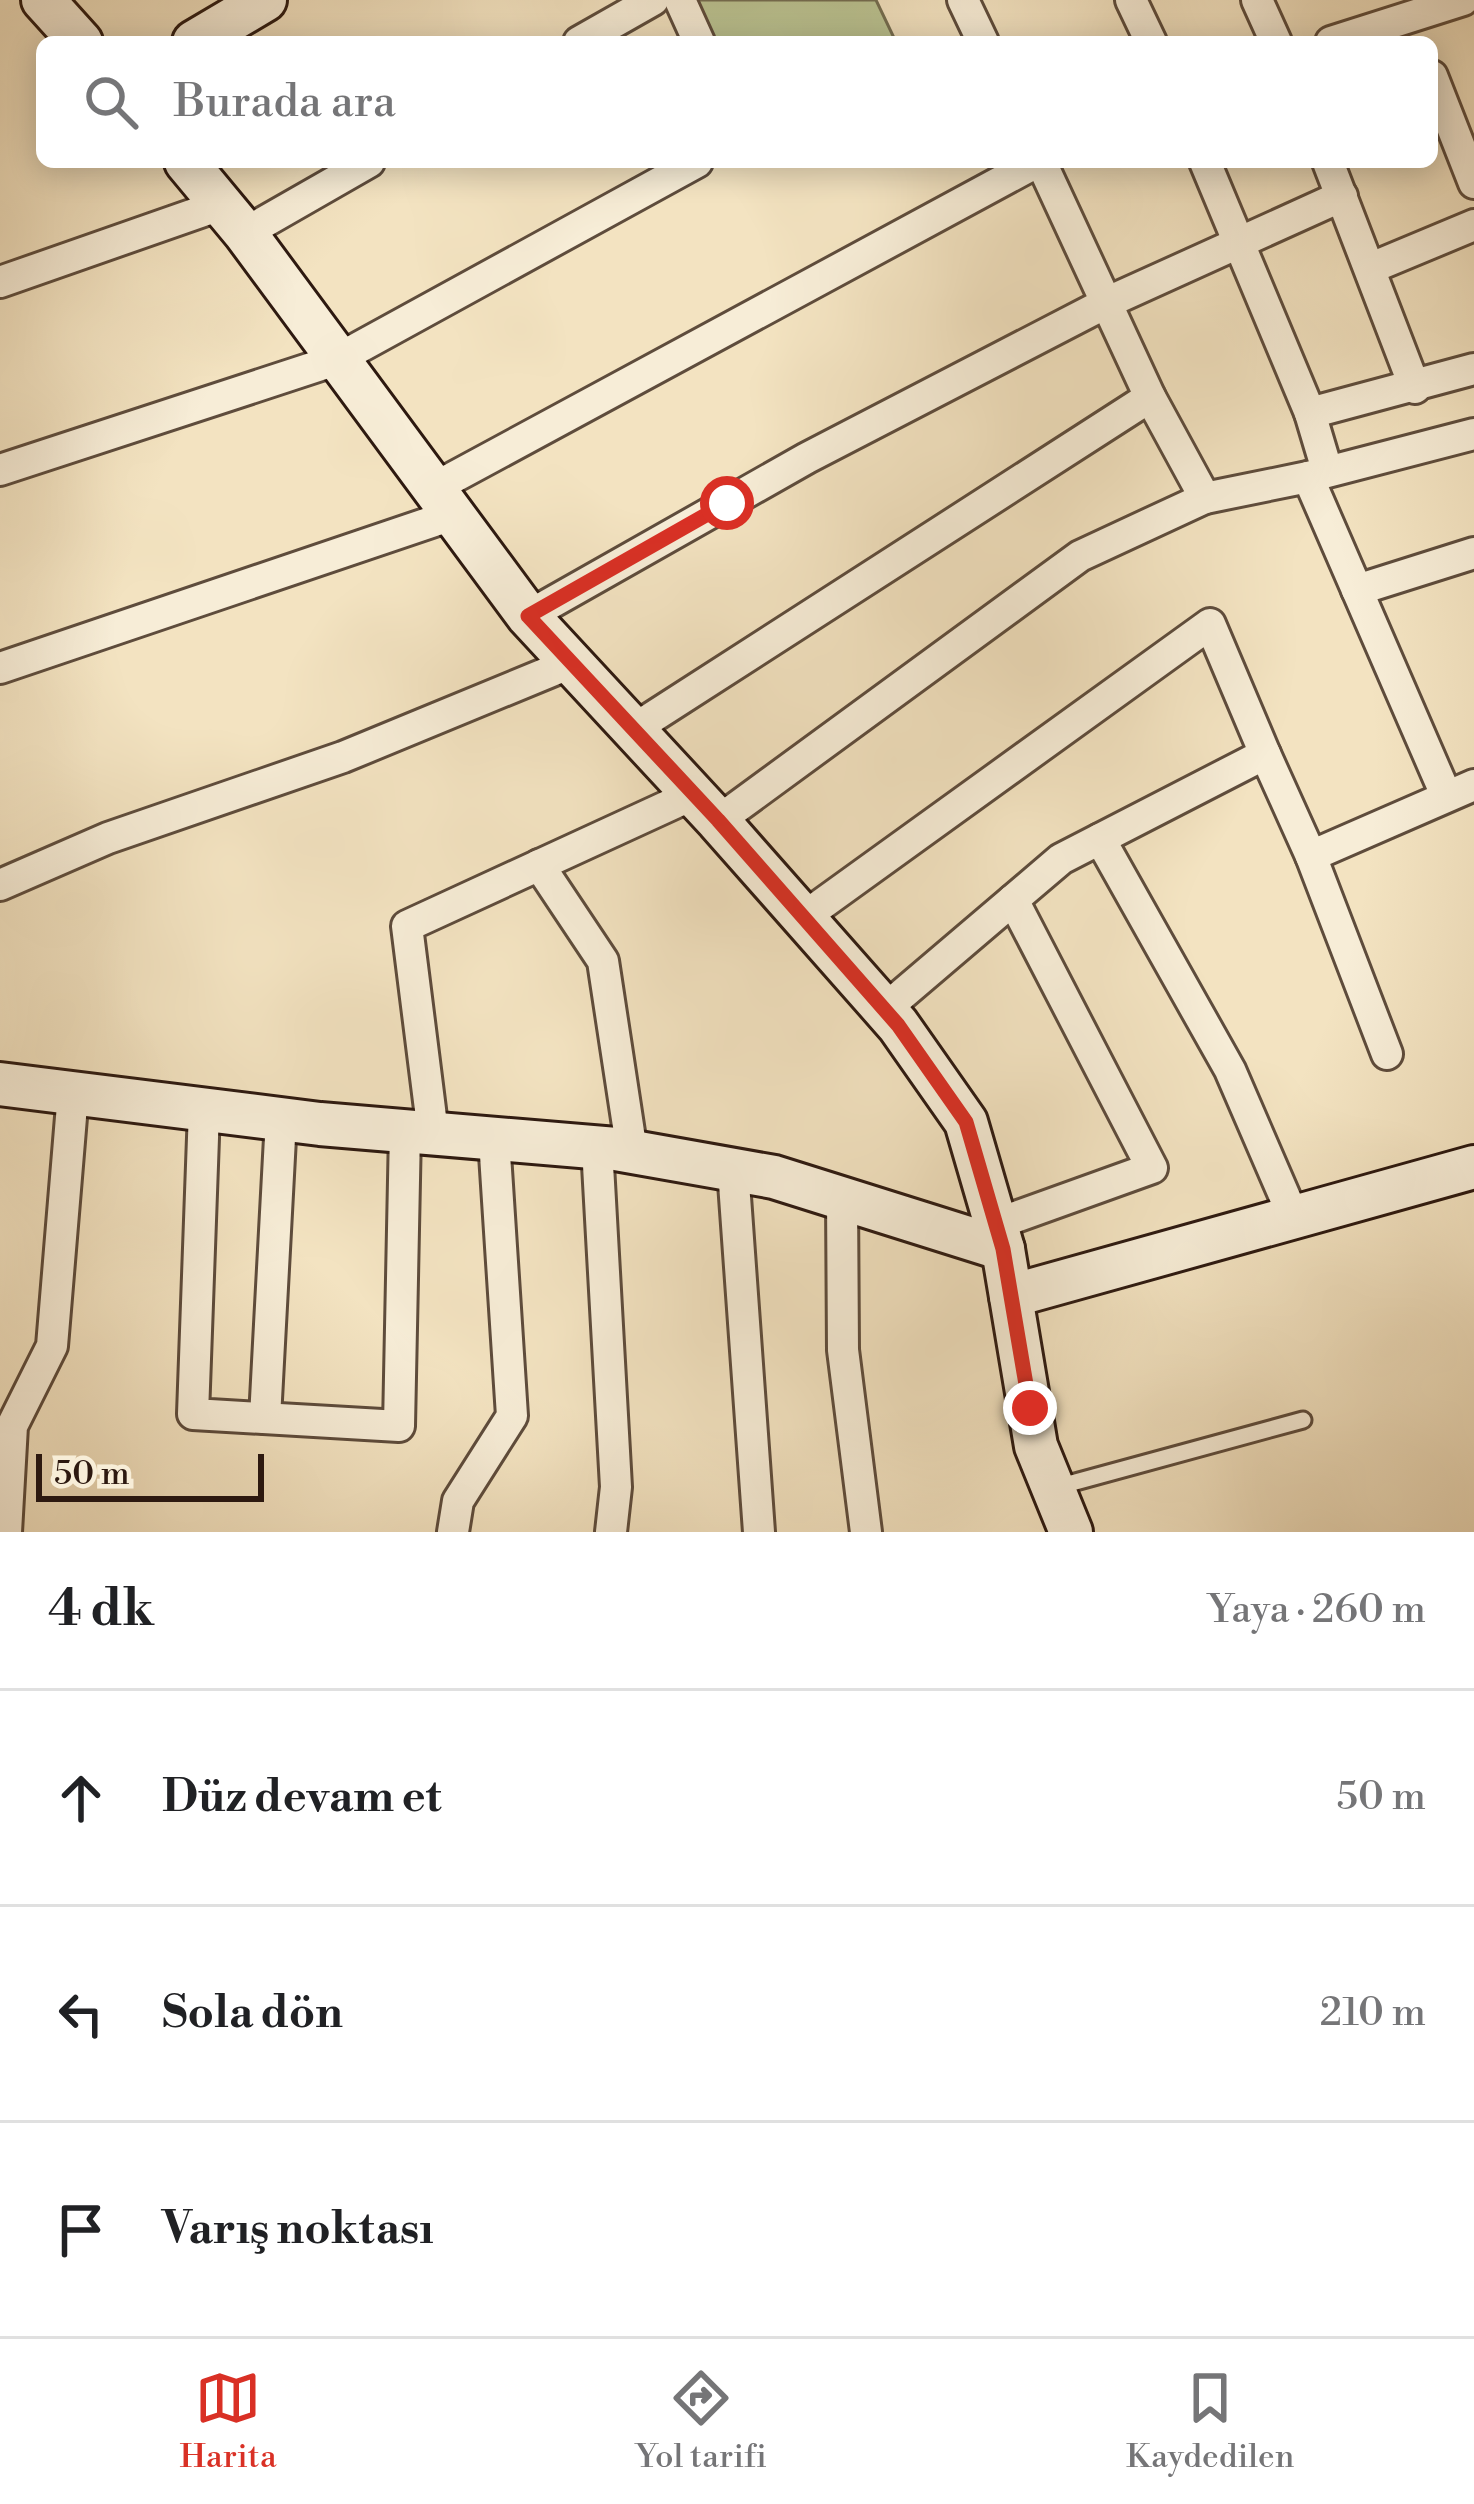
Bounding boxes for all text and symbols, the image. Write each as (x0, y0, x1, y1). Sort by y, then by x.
search box (36, 36, 1438, 168)
icon: search (78, 69, 144, 135)
text: Burada ara (174, 74, 396, 131)
route start (700, 476, 754, 530)
route end (1003, 1381, 1057, 1435)
scale bar (36, 1448, 264, 1501)
text: 50 m (54, 1454, 130, 1495)
text: 4 dk (48, 1578, 154, 1642)
text: Yaya · 260 m (1208, 1586, 1426, 1635)
icon: ahead (48, 1765, 114, 1831)
text: Düz devam et (162, 1769, 442, 1826)
text: 50 m (1336, 1773, 1426, 1822)
icon: left (48, 1981, 114, 2047)
text: Sola dön (162, 1985, 343, 2042)
text: 210 m (1320, 1989, 1426, 2038)
icon: arrive (48, 2197, 114, 2263)
text: Varış noktası (162, 2201, 434, 2258)
tab: Harita (180, 2365, 277, 2478)
tab: Yol tarifi (636, 2365, 767, 2478)
tab: Kaydedilen (1126, 2365, 1294, 2478)

